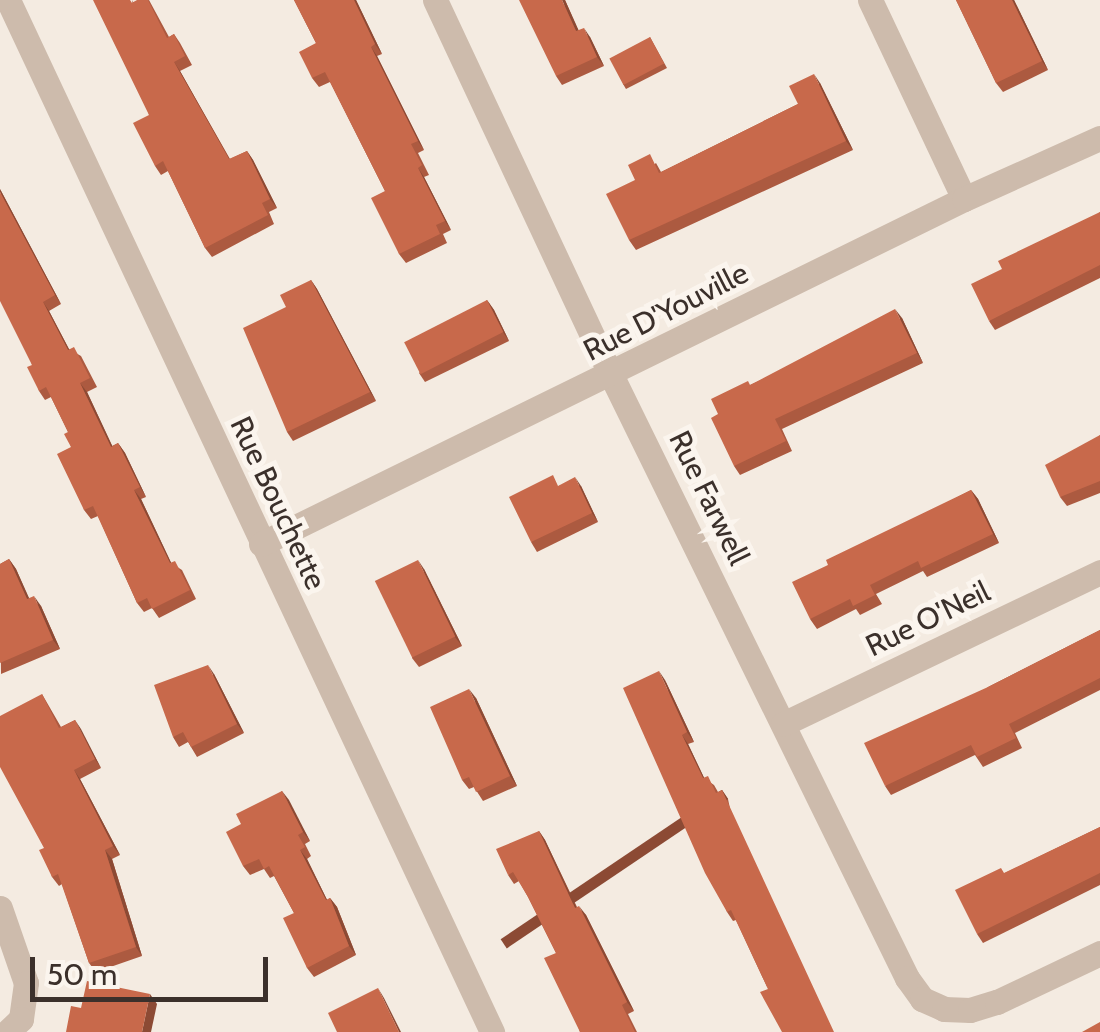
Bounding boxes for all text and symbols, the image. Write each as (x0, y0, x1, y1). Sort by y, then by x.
street label: Rue D'Youville (578, 255, 754, 369)
street label: Rue Bouchette (222, 411, 334, 595)
street label: Rue Farwell (661, 425, 757, 571)
street label: Rue O'Neil (860, 574, 996, 664)
scale bar (35, 937, 272, 999)
text: 50 m (47, 956, 117, 993)

